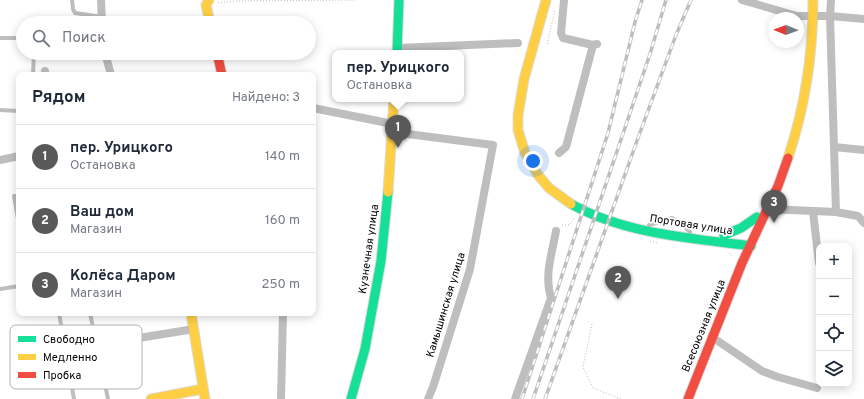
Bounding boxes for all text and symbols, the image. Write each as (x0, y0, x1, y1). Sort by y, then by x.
north arrow (768, 12, 804, 48)
search box (16, 16, 316, 60)
icon: search (30, 27, 52, 49)
text: Поиск (62, 29, 106, 48)
popup (332, 50, 464, 102)
text: пер. Урицкого (346, 59, 450, 78)
text: Остановка (346, 78, 412, 94)
text: Рядом (32, 87, 85, 109)
text: Найдено: 3 (232, 90, 300, 106)
pin: 1 (385, 115, 411, 148)
text: пер. Урицкого (70, 139, 173, 158)
text: 1 (42, 149, 48, 165)
text: 140 m (265, 149, 300, 165)
your location (523, 151, 543, 171)
text: Остановка (70, 158, 136, 174)
pin: 3 (761, 190, 787, 223)
text: Ваш дом (70, 203, 134, 222)
street label: Кузнечная улица (356, 203, 382, 295)
street label: Портовая улица (649, 212, 734, 238)
text: 2 (41, 213, 49, 229)
text: 160 m (265, 213, 300, 229)
text: Магазин (70, 222, 122, 238)
map controls (816, 243, 852, 387)
button: + (816, 243, 852, 279)
street label: Камышинская улица (423, 251, 469, 359)
pin: 2 (605, 266, 631, 299)
text: Колёса Даром (70, 267, 176, 286)
text: 3 (41, 277, 49, 293)
text: 250 m (262, 277, 300, 293)
street label: Всесоюзная улица (679, 278, 729, 374)
button: − (816, 279, 852, 315)
text: Магазин (70, 286, 122, 302)
button: locate (816, 315, 852, 351)
legend (10, 325, 142, 389)
text: Свободно (43, 333, 95, 347)
text: Медленно (43, 351, 97, 365)
button: layers (816, 351, 852, 387)
text: Пробка (43, 369, 82, 383)

